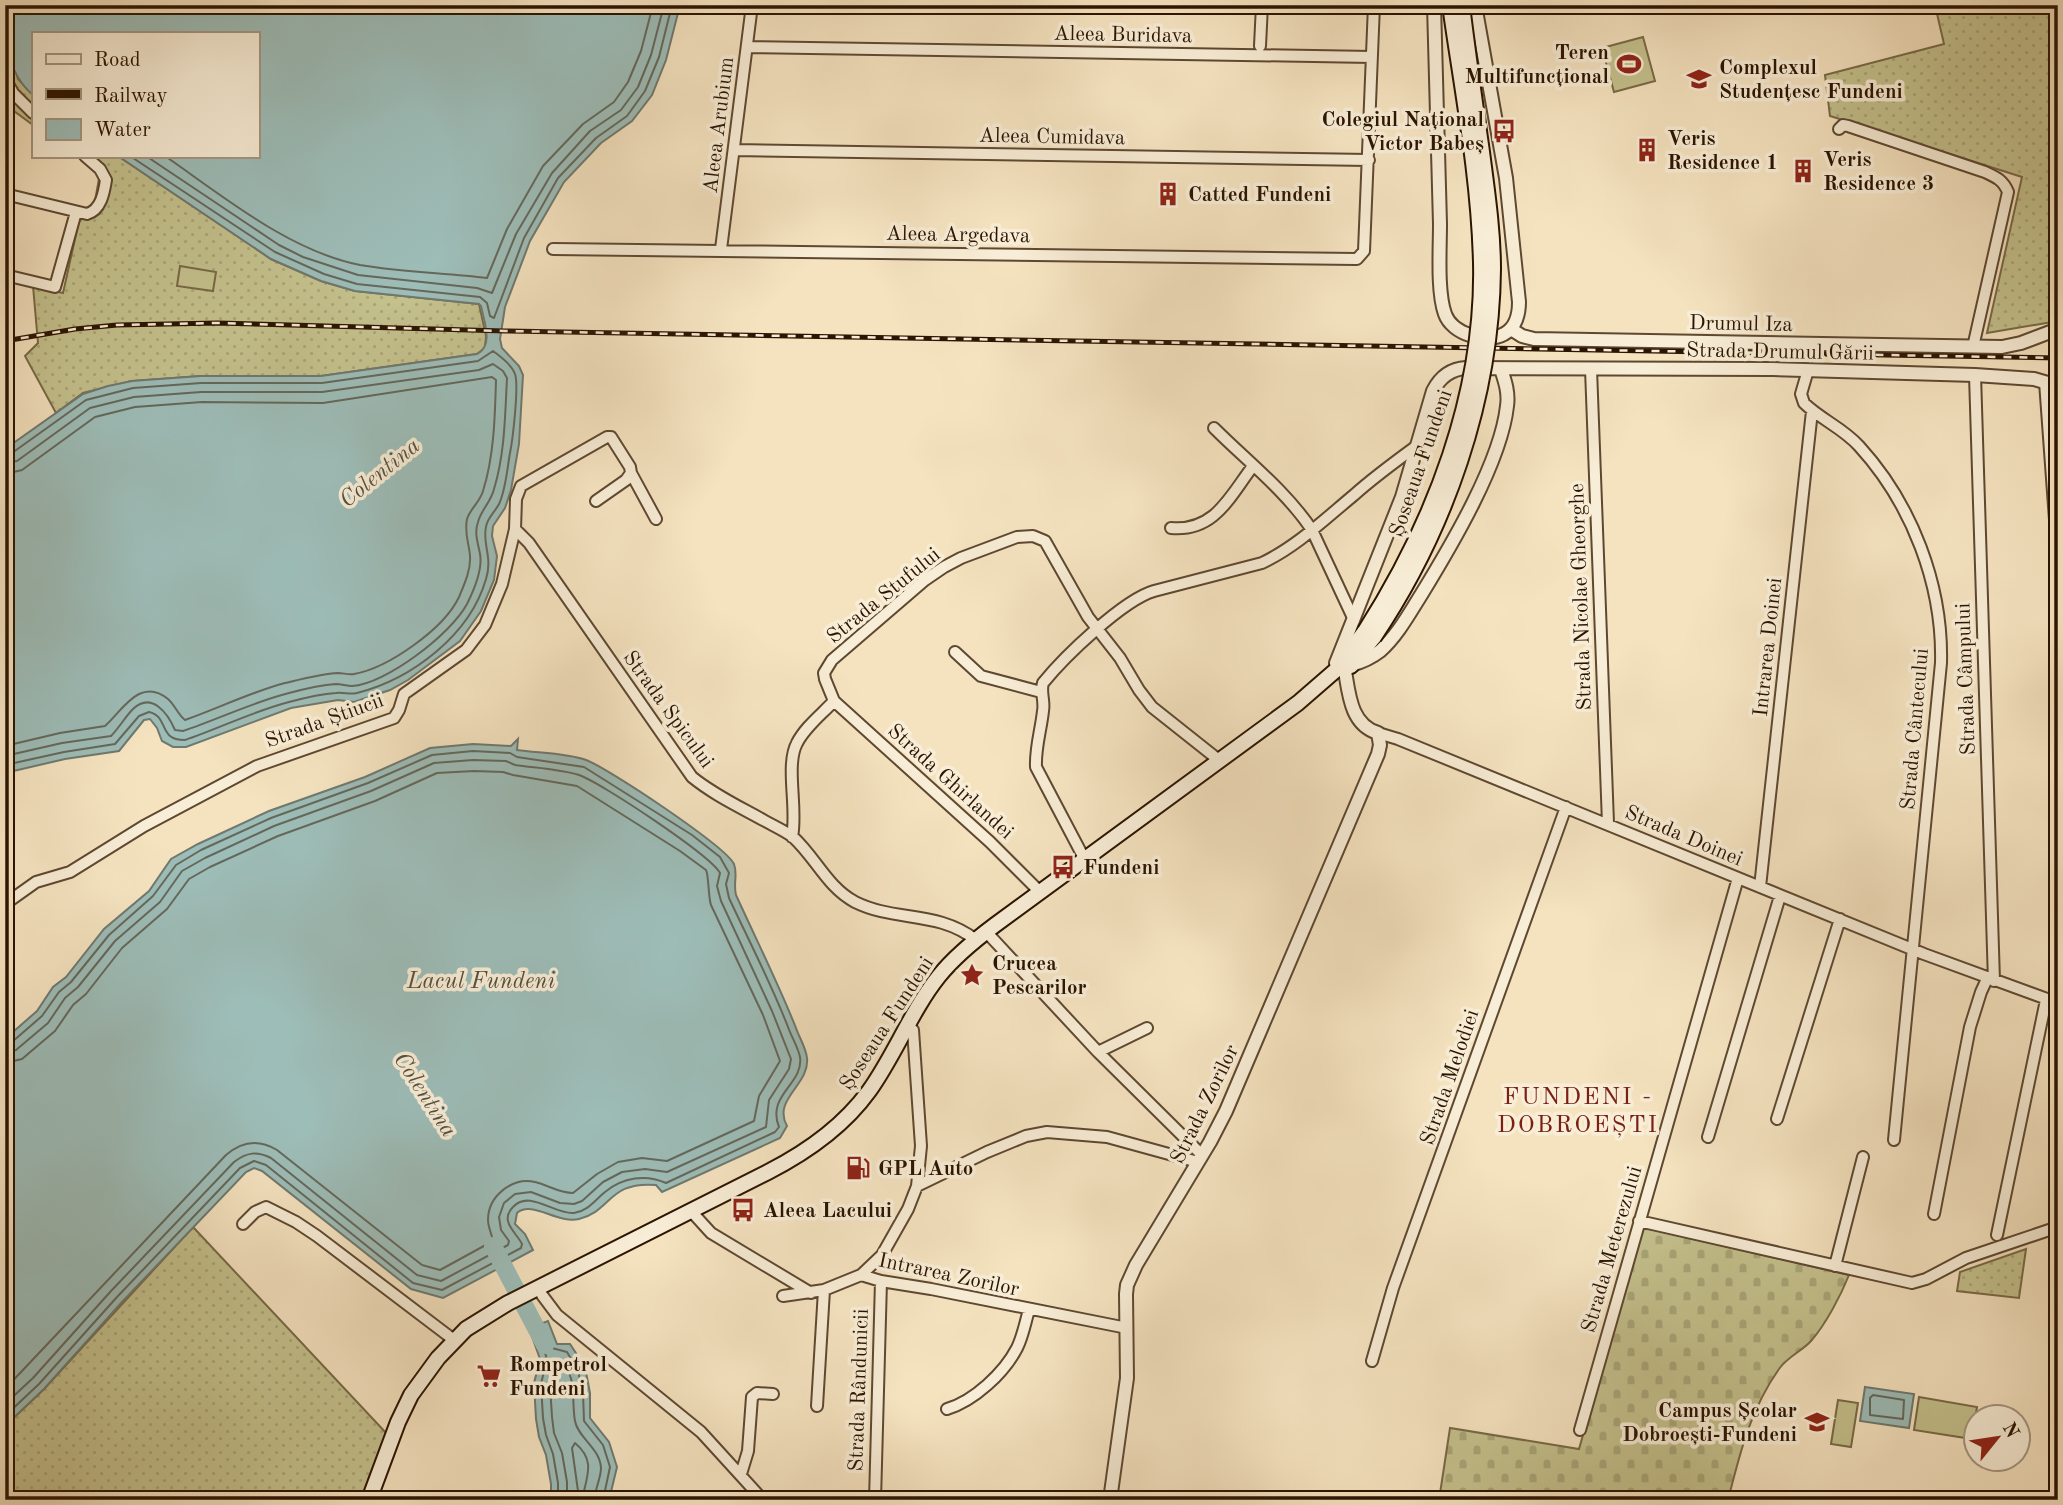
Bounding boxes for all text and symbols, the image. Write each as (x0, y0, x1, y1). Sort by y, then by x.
street label: Aleea Buridava (1053, 24, 1193, 47)
legend (32, 32, 259, 158)
place label: Teren Multifuncțional (1465, 43, 1609, 88)
text: Road (94, 50, 141, 71)
sports icon: Teren Multifuncțional (1615, 50, 1643, 78)
street label: Aleea Arubium (701, 56, 738, 195)
place label: Complexul Studențesc Fundeni (1719, 58, 1903, 103)
school or university icon: Complexul Studențesc Fundeni (1685, 65, 1713, 93)
text: Railway (94, 86, 168, 107)
place label: Colegiul Național Victor Babeș (1321, 110, 1484, 155)
bus stop icon: Colegiul Național Victor Babeș (1490, 117, 1518, 145)
text: Water (94, 120, 151, 141)
street label: Aleea Cumidava (979, 126, 1125, 149)
place label: Veris Residence 1 (1667, 129, 1778, 174)
building icon: Veris Residence 1 (1633, 136, 1661, 164)
place label: Veris Residence 3 (1823, 150, 1934, 195)
building icon: Veris Residence 3 (1789, 157, 1817, 185)
building icon: Catted Fundeni (1154, 180, 1182, 208)
place label: Catted Fundeni (1188, 185, 1331, 206)
street label: Aleea Argedava (886, 224, 1030, 247)
street label: Drumul Iza (1689, 313, 1793, 336)
street label: Strada Drumul Gării (1686, 340, 1874, 365)
street label: Șoseaua Fundeni (1386, 387, 1456, 540)
water label: Colentina (335, 434, 424, 512)
street label: Strada Nicolae Gheorghe (1567, 483, 1596, 711)
street label: Strada Stufului (823, 544, 945, 648)
street label: Intrarea Doinei (1751, 577, 1786, 718)
street label: Strada Câmpului (1953, 602, 1980, 755)
street label: Strada Spicului (618, 647, 717, 772)
street label: Strada Cântecului (1898, 647, 1933, 811)
street label: Strada Știucii (263, 690, 387, 753)
street label: Strada Ghirlandei (883, 720, 1017, 844)
street label: Strada Doinei (1621, 802, 1745, 871)
bus stop icon: Fundeni (1049, 853, 1077, 881)
place label: Fundeni (1083, 858, 1159, 879)
street label: Șoseaua Fundeni (836, 953, 938, 1094)
place label: Crucea Pescarilor (992, 954, 1087, 999)
place icon: Crucea Pescarilor (958, 961, 986, 989)
water label: Lacul Fundeni (406, 970, 556, 993)
street label: Strada Melodiei (1417, 1007, 1483, 1148)
street label: Strada Zorilor (1167, 1041, 1243, 1168)
water label: Colentina (389, 1048, 460, 1141)
district label: FUNDENI - DOBROEȘTI (1497, 1086, 1659, 1138)
fuel station icon: GPL Auto (844, 1154, 872, 1182)
place label: GPL Auto (878, 1159, 973, 1180)
street label: Strada Meterezului (1579, 1164, 1646, 1335)
bus stop icon: Aleea Lacului (729, 1196, 757, 1224)
place label: Aleea Lacului (763, 1201, 892, 1222)
street label: Intrarea Zorilor (876, 1250, 1021, 1301)
street label: Strada Rândunicii (846, 1308, 873, 1472)
place label: Rompetrol Fundeni (509, 1355, 607, 1400)
supermarket icon: Rompetrol Fundeni (475, 1362, 503, 1390)
place label: Campus Școlar Dobroești-Fundeni (1622, 1401, 1797, 1446)
north arrow (1962, 1404, 2032, 1474)
school or university icon: Campus Școlar Dobroești-Fundeni (1803, 1408, 1831, 1436)
text: N (1998, 1420, 2022, 1442)

